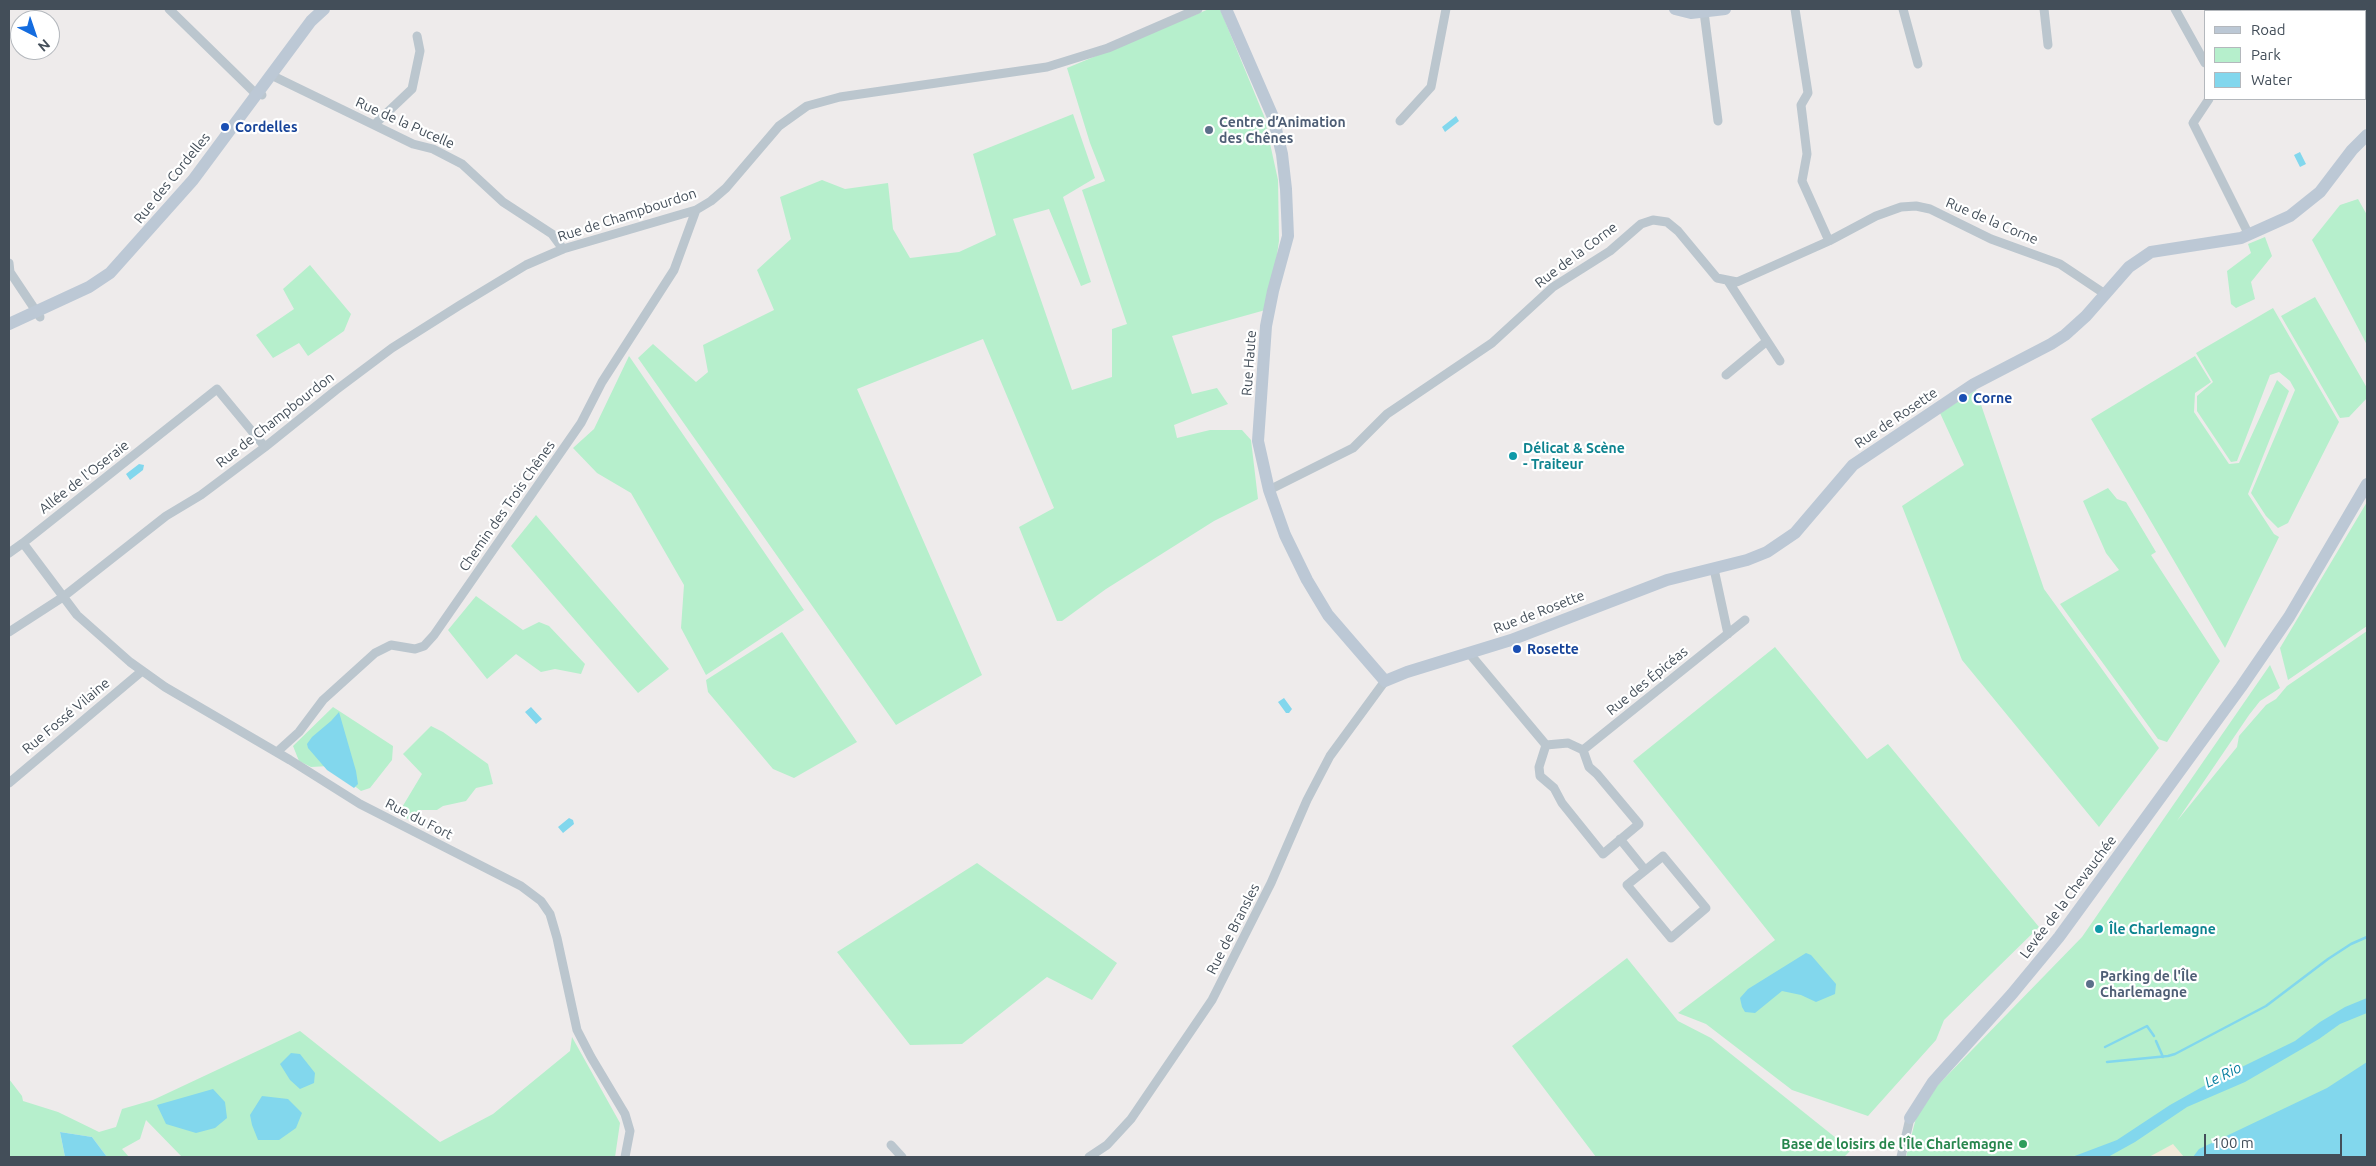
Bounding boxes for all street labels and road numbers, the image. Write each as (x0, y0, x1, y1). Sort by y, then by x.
street label: Rue de la Pucelle (353, 94, 457, 152)
street label: Rue des Cordelles (130, 129, 214, 227)
street label: Rue de Champbourdon (556, 185, 698, 245)
street label: Rue de la Corne (1943, 194, 2041, 248)
street label: Rue de la Corne (1532, 219, 1620, 291)
street label: Rue Haute (1238, 330, 1260, 396)
street label: Rue de Champbourdon (213, 369, 337, 471)
street label: Rue de Rosette (1851, 384, 1941, 452)
street label: Allée de l'Oseraie (36, 437, 132, 517)
street label: Chemin des Trois Chênes (455, 437, 559, 575)
street label: Rue de Rosette (1491, 587, 1587, 637)
street label: Rue des Épicéas (1603, 643, 1691, 719)
street label: Rue Fossé Vilaine (19, 675, 113, 757)
street label: Rue du Fort (382, 795, 456, 843)
street label: Levée de la Chevauchée (2016, 832, 2120, 962)
street label: Rue de Bransles (1203, 881, 1263, 977)

